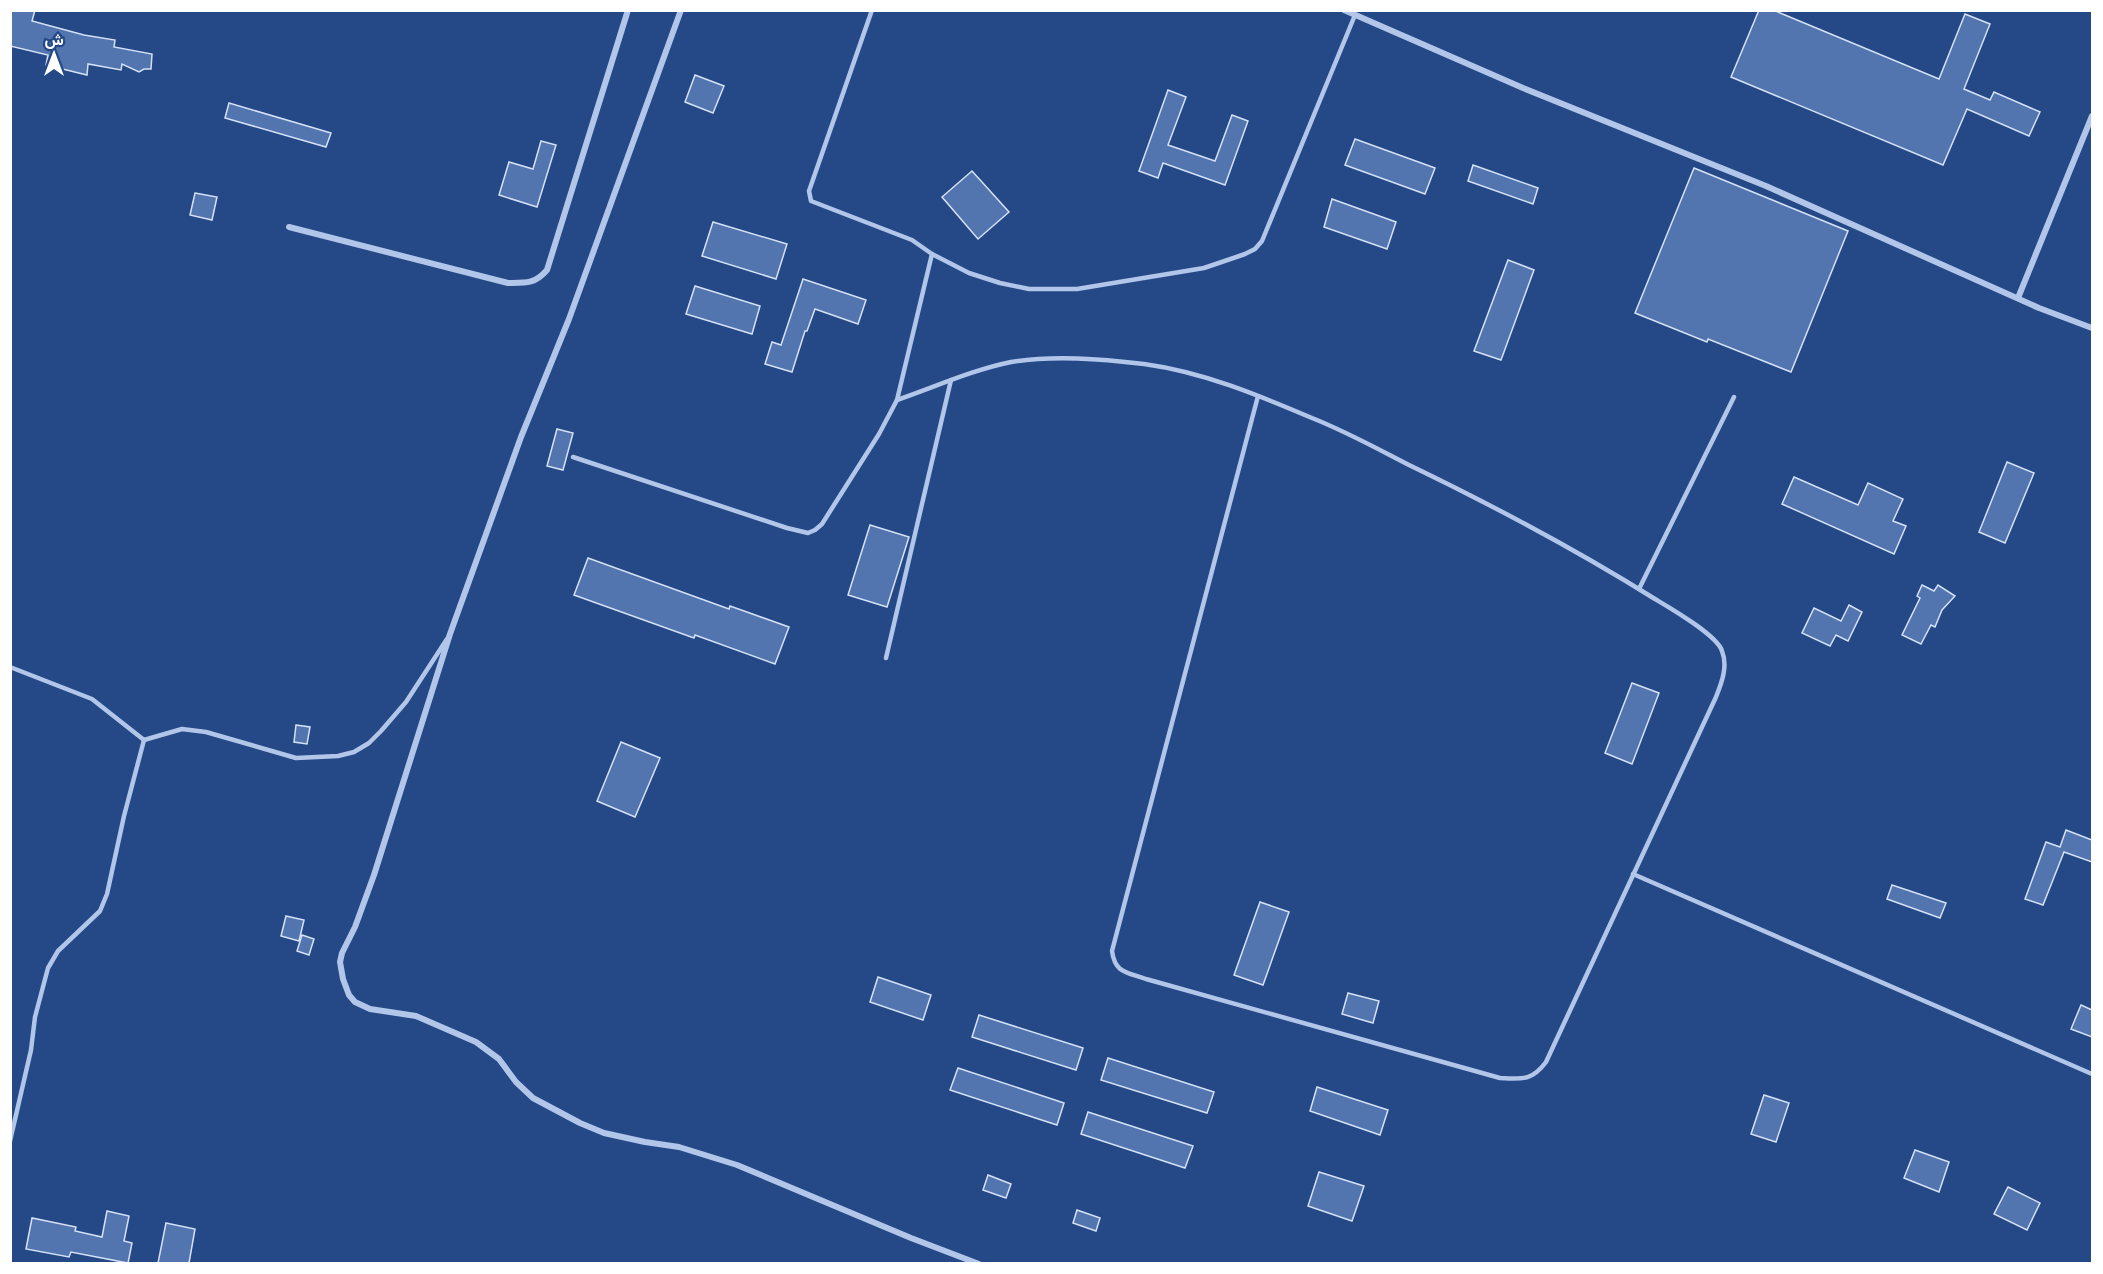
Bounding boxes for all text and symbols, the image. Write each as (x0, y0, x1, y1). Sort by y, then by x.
north arrow (24, 24, 84, 84)
text: ش (44, 28, 64, 50)

